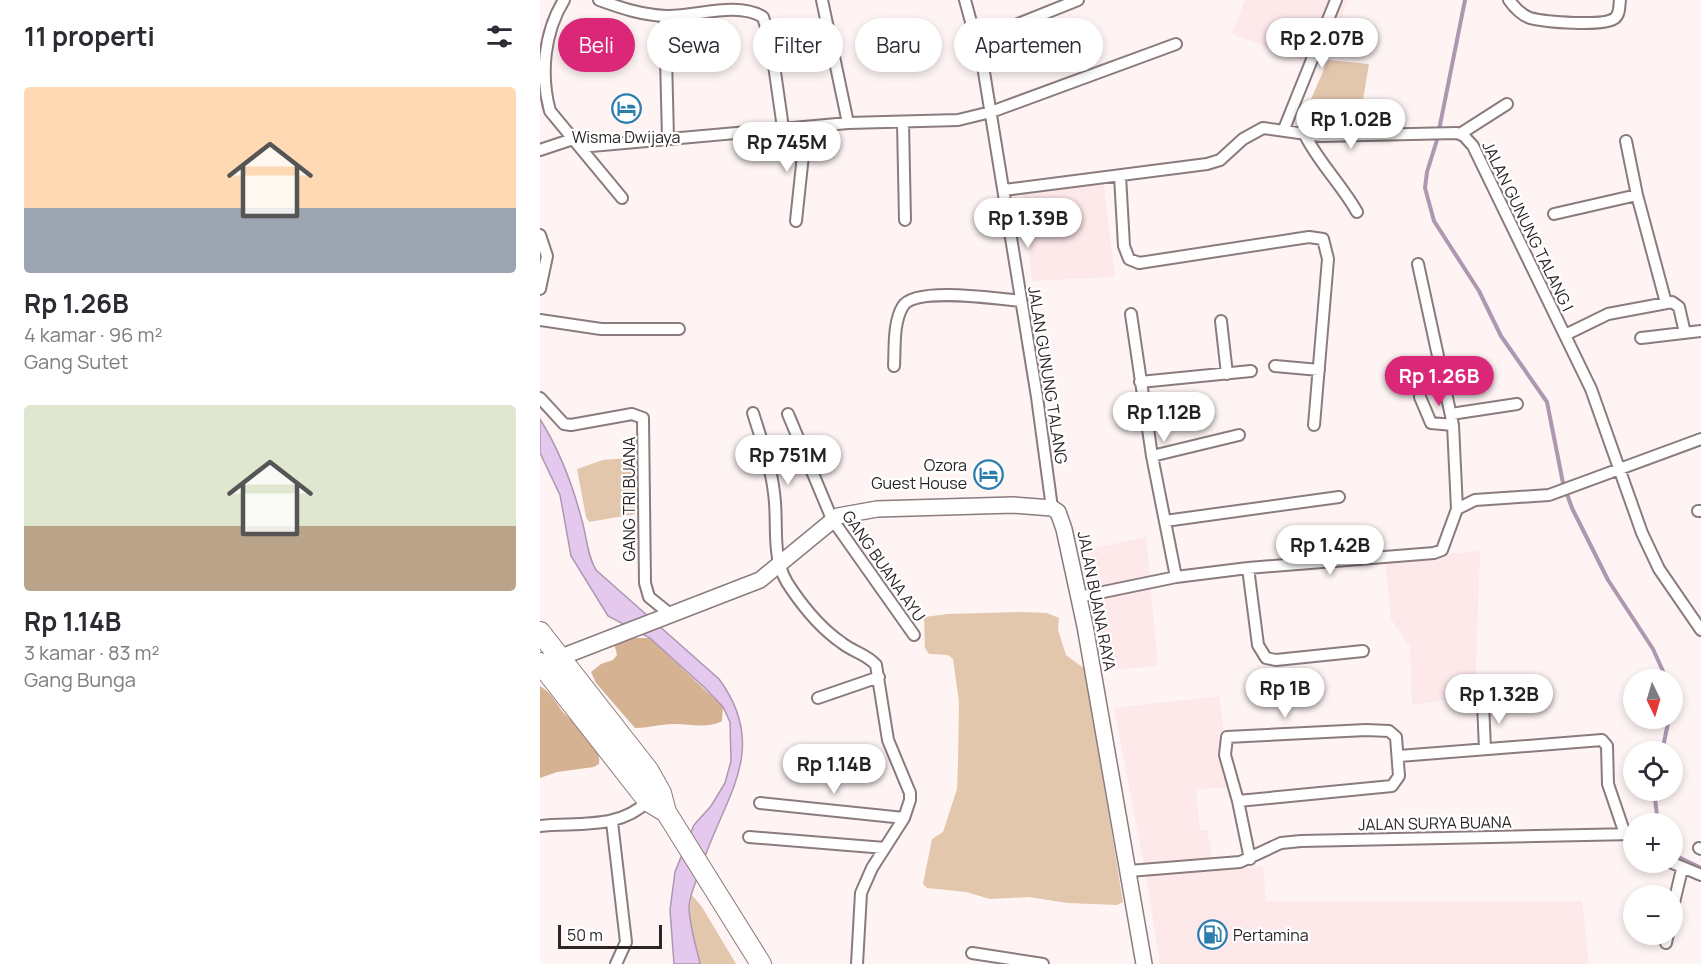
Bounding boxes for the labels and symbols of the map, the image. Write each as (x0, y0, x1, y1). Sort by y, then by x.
pin: Rp 2.07B (1260, 18, 1384, 69)
hotel icon: Wisma Dwijaya (610, 93, 642, 125)
pin: Rp 1.02B (1289, 99, 1413, 150)
pin: Rp 745M (732, 122, 842, 173)
place label: Wisma Dwijaya (572, 126, 680, 148)
street label: JALAN GUNUNG TALANG I (1477, 137, 1579, 315)
pin: Rp 1.39B (966, 198, 1090, 249)
street label: JALAN GUNUNG TALANG (1023, 285, 1073, 465)
pin: Rp 1.26B (1377, 356, 1501, 407)
pin: Rp 1.12B (1102, 392, 1226, 443)
pin: Rp 751M (733, 435, 843, 486)
street label: GANG TRI BUANA (618, 437, 640, 561)
place label: Ozora Guest House (871, 454, 967, 494)
hotel icon: Ozora Guest House (972, 458, 1004, 490)
street label: GANG BUANA AYU (837, 506, 931, 626)
pin: Rp 1.42B (1268, 525, 1392, 576)
street label: JALAN BUANA RAYA (1073, 529, 1121, 673)
pin: Rp 1B (1243, 668, 1327, 719)
north arrow (1623, 669, 1683, 729)
pin: Rp 1.32B (1437, 674, 1561, 725)
pin: Rp 1.14B (772, 744, 896, 795)
street label: JALAN SURYA BUANA (1358, 811, 1512, 835)
fuel station icon: Pertamina (1196, 919, 1228, 951)
scale bar (558, 922, 662, 950)
place label: Pertamina (1233, 924, 1309, 946)

